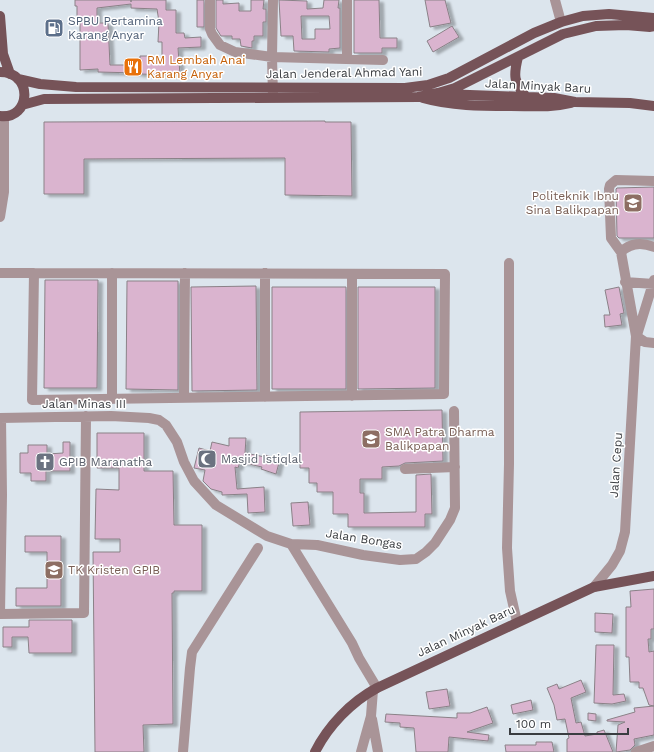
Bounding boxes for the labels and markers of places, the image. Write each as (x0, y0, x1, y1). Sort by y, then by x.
place label: SPBU Pertamina Karang Anyar (68, 14, 163, 42)
fuel station icon: SPBU Pertamina Karang Anyar (43, 17, 65, 39)
place label: RM Lembah Anai Karang Anyar (147, 53, 245, 81)
restaurant icon: RM Lembah Anai Karang Anyar (122, 56, 144, 78)
place label: Politeknik Ibnu Sina Balikpapan (526, 189, 619, 217)
school or university icon: Politeknik Ibnu Sina Balikpapan (622, 192, 644, 214)
place label: SMA Patra Dharma Balikpapan (385, 425, 495, 453)
school or university icon: SMA Patra Dharma Balikpapan (360, 428, 382, 450)
mosque icon: Masjid Istiqlal (196, 448, 218, 470)
church icon: GPIB Maranatha (34, 451, 56, 473)
place label: Masjid Istiqlal (221, 452, 302, 466)
place label: GPIB Maranatha (59, 455, 152, 469)
school or university icon: TK Kristen GPIB (43, 559, 65, 581)
place label: TK Kristen GPIB (68, 563, 160, 577)

